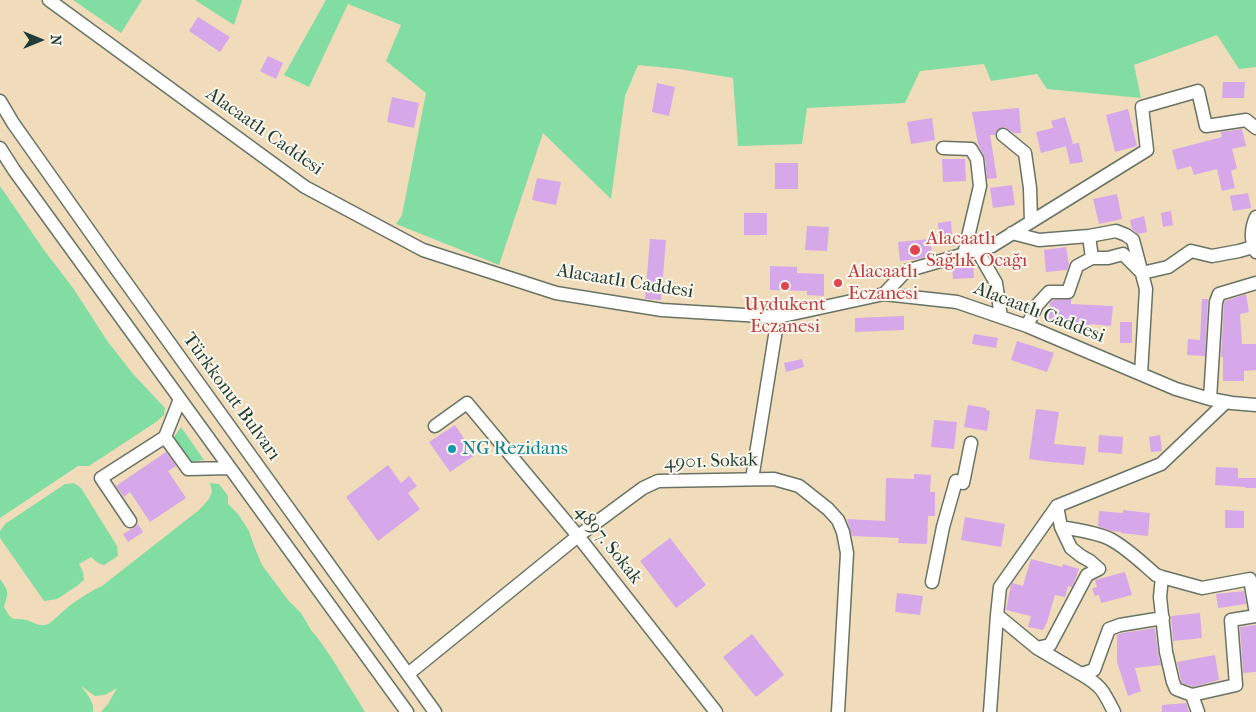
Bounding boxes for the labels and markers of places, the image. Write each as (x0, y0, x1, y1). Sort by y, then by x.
place label: Alacaatlı Sağlık Ocağı (926, 228, 1027, 272)
marker: Alacaatlı Sağlık Ocağı (908, 243, 922, 257)
place label: Alacaatlı Eczanesi (848, 261, 918, 305)
marker: Alacaatlı Eczanesi (832, 277, 844, 289)
marker: Uydukent Eczanesi (779, 280, 791, 292)
place label: Uydukent Eczanesi (744, 294, 826, 338)
place label: NG Rezidans (462, 438, 568, 460)
marker: NG Rezidans (446, 443, 458, 455)

